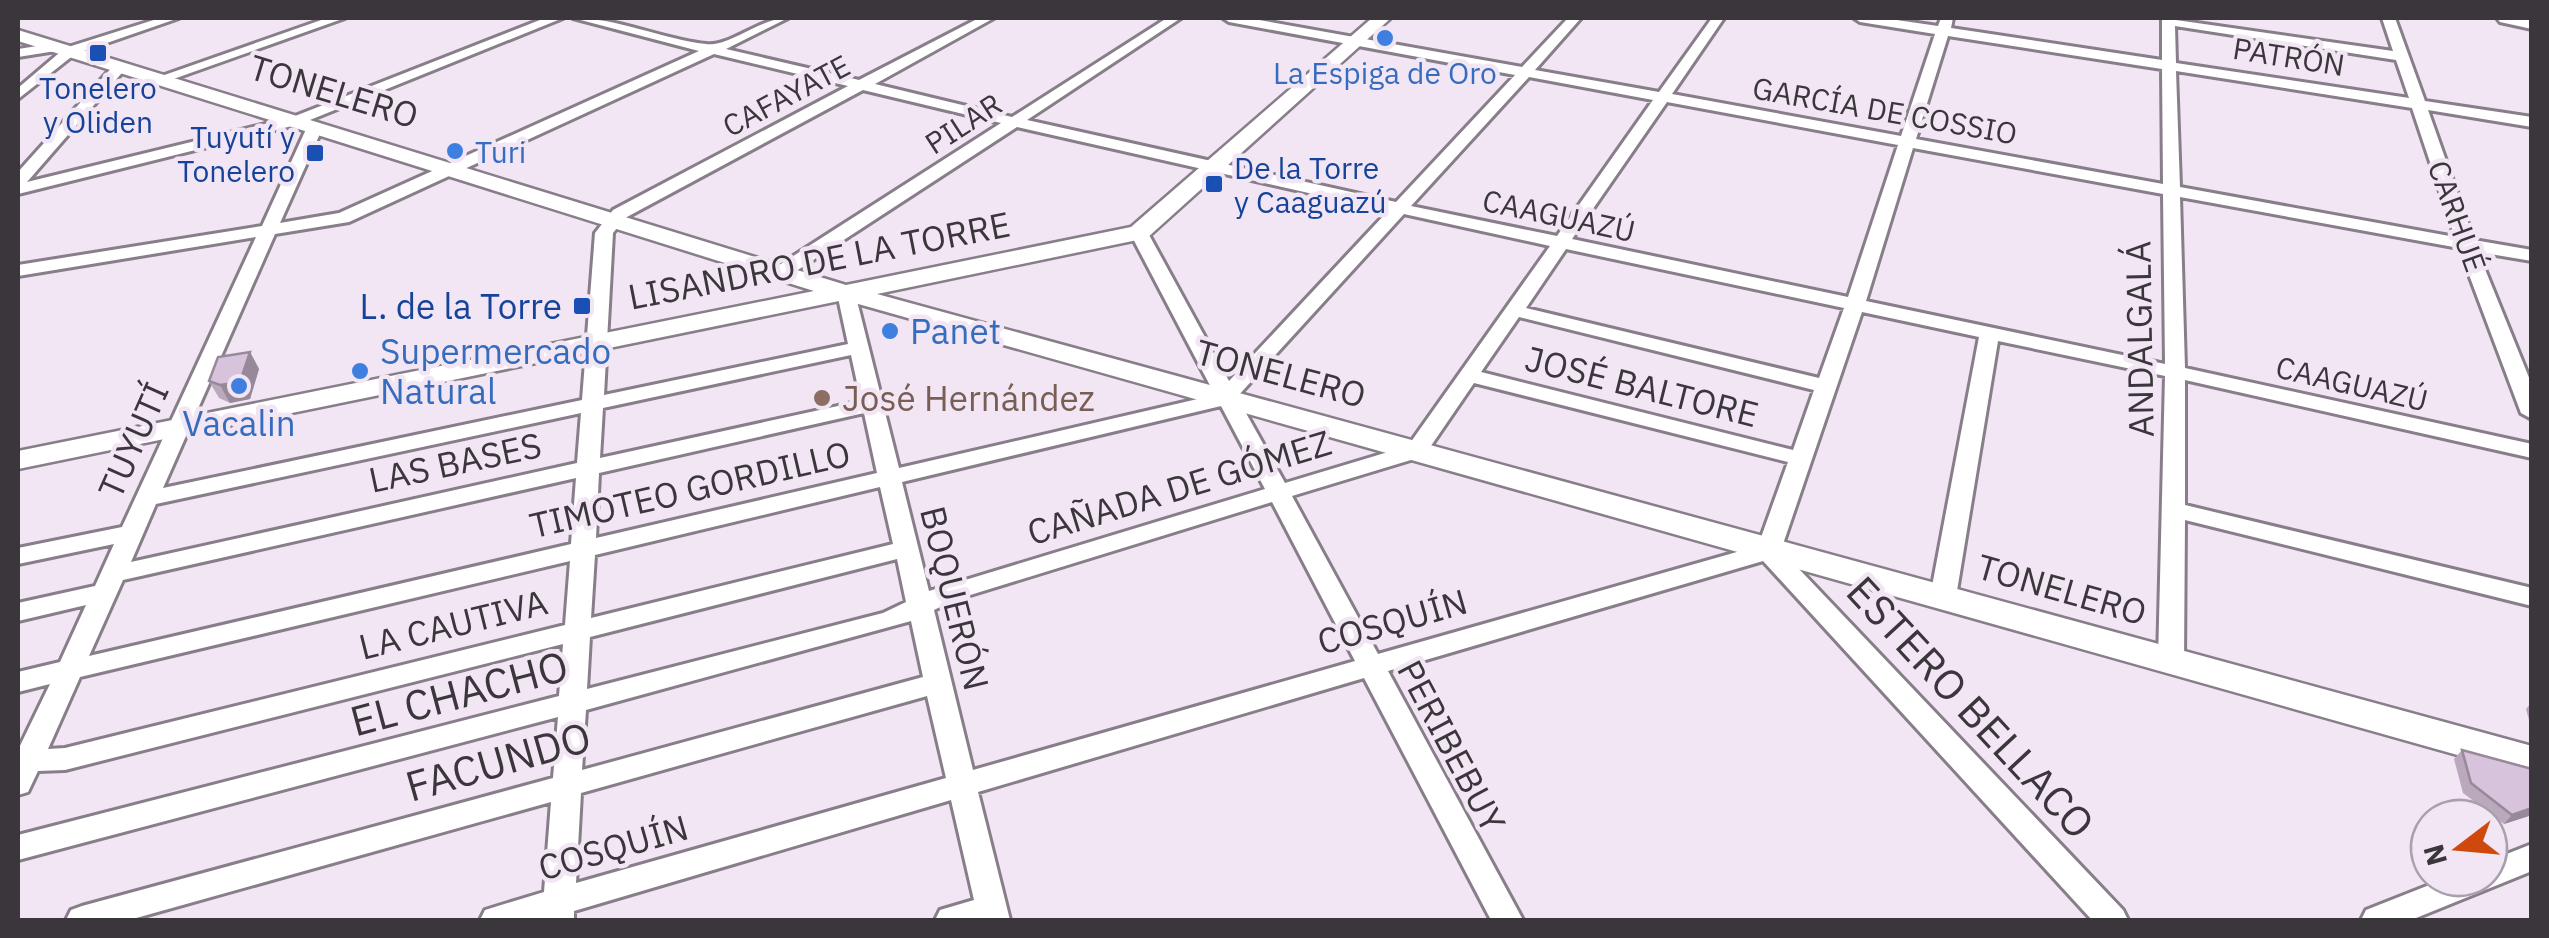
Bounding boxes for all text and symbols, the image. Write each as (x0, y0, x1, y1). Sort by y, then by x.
marker: La Espiga de Oro (1374, 27, 1396, 49)
street label: PATRÓN (2230, 28, 2348, 84)
marker: Tonelero y Oliden (87, 42, 109, 64)
street label: TONELERO (244, 44, 424, 138)
street label: CAFAYATE (715, 45, 857, 145)
place label: La Espiga de Oro (1273, 53, 1497, 92)
place label: Tonelero y Oliden (39, 68, 157, 141)
street label: GARCÍA DE COSSIO (1750, 68, 2020, 152)
street label: PILAR (917, 84, 1009, 162)
place label: Tuyutí y Tonelero (177, 117, 295, 190)
place label: Turi (475, 132, 526, 171)
marker: Turi (444, 140, 466, 162)
marker: Tuyutí y Tonelero (304, 142, 326, 164)
place label: De la Torre y Caaguazú (1234, 148, 1386, 221)
street label: CARHUÉ (2420, 155, 2496, 277)
marker: De la Torre y Caaguazú (1203, 173, 1225, 195)
street label: CAAGUAZÚ (1479, 180, 1639, 250)
street label: LISANDRO DE LA TORRE (624, 200, 1014, 320)
street label: ANDALGALÁ (2114, 240, 2164, 438)
place label: L. de la Torre (359, 283, 562, 329)
marker: L. de la Torre (571, 295, 593, 317)
place label: Panet (910, 308, 1001, 354)
marker: Panet (879, 320, 901, 342)
place label: Supermercado Natural (380, 328, 611, 414)
street label: TONELERO (1191, 328, 1371, 418)
street label: JOSÉ BALTORE (1521, 335, 1763, 437)
street label: CAAGUAZÚ (2272, 347, 2432, 419)
marker: Supermercado Natural (349, 360, 371, 382)
street label: TUYUTÍ (87, 375, 179, 505)
marker: Vacalin (228, 375, 250, 397)
place label: José Hernández (842, 375, 1095, 421)
marker: José Hernández (811, 387, 833, 409)
place label: Vacalin (182, 400, 296, 446)
street label: CAÑADA DE GÓMEZ (1021, 419, 1337, 555)
street label: LAS BASES (365, 421, 545, 503)
street label: TIMOTEO GORDILLO (525, 430, 855, 548)
street label: BOQUERÓN (910, 501, 1000, 695)
street label: TONELERO (1972, 543, 2152, 635)
street label: ESTERO BELLACO (1835, 564, 2107, 850)
street label: LA CAUTIVA (354, 578, 552, 670)
street label: COSQUÍN (1312, 578, 1472, 664)
street label: EL CHACHO (344, 638, 574, 748)
street label: PERIBEBUY (1387, 652, 1517, 840)
street label: FACUNDO (399, 708, 597, 814)
north arrow (2409, 798, 2509, 898)
street label: COSQUÍN (533, 804, 693, 890)
text: N (2414, 840, 2455, 870)

